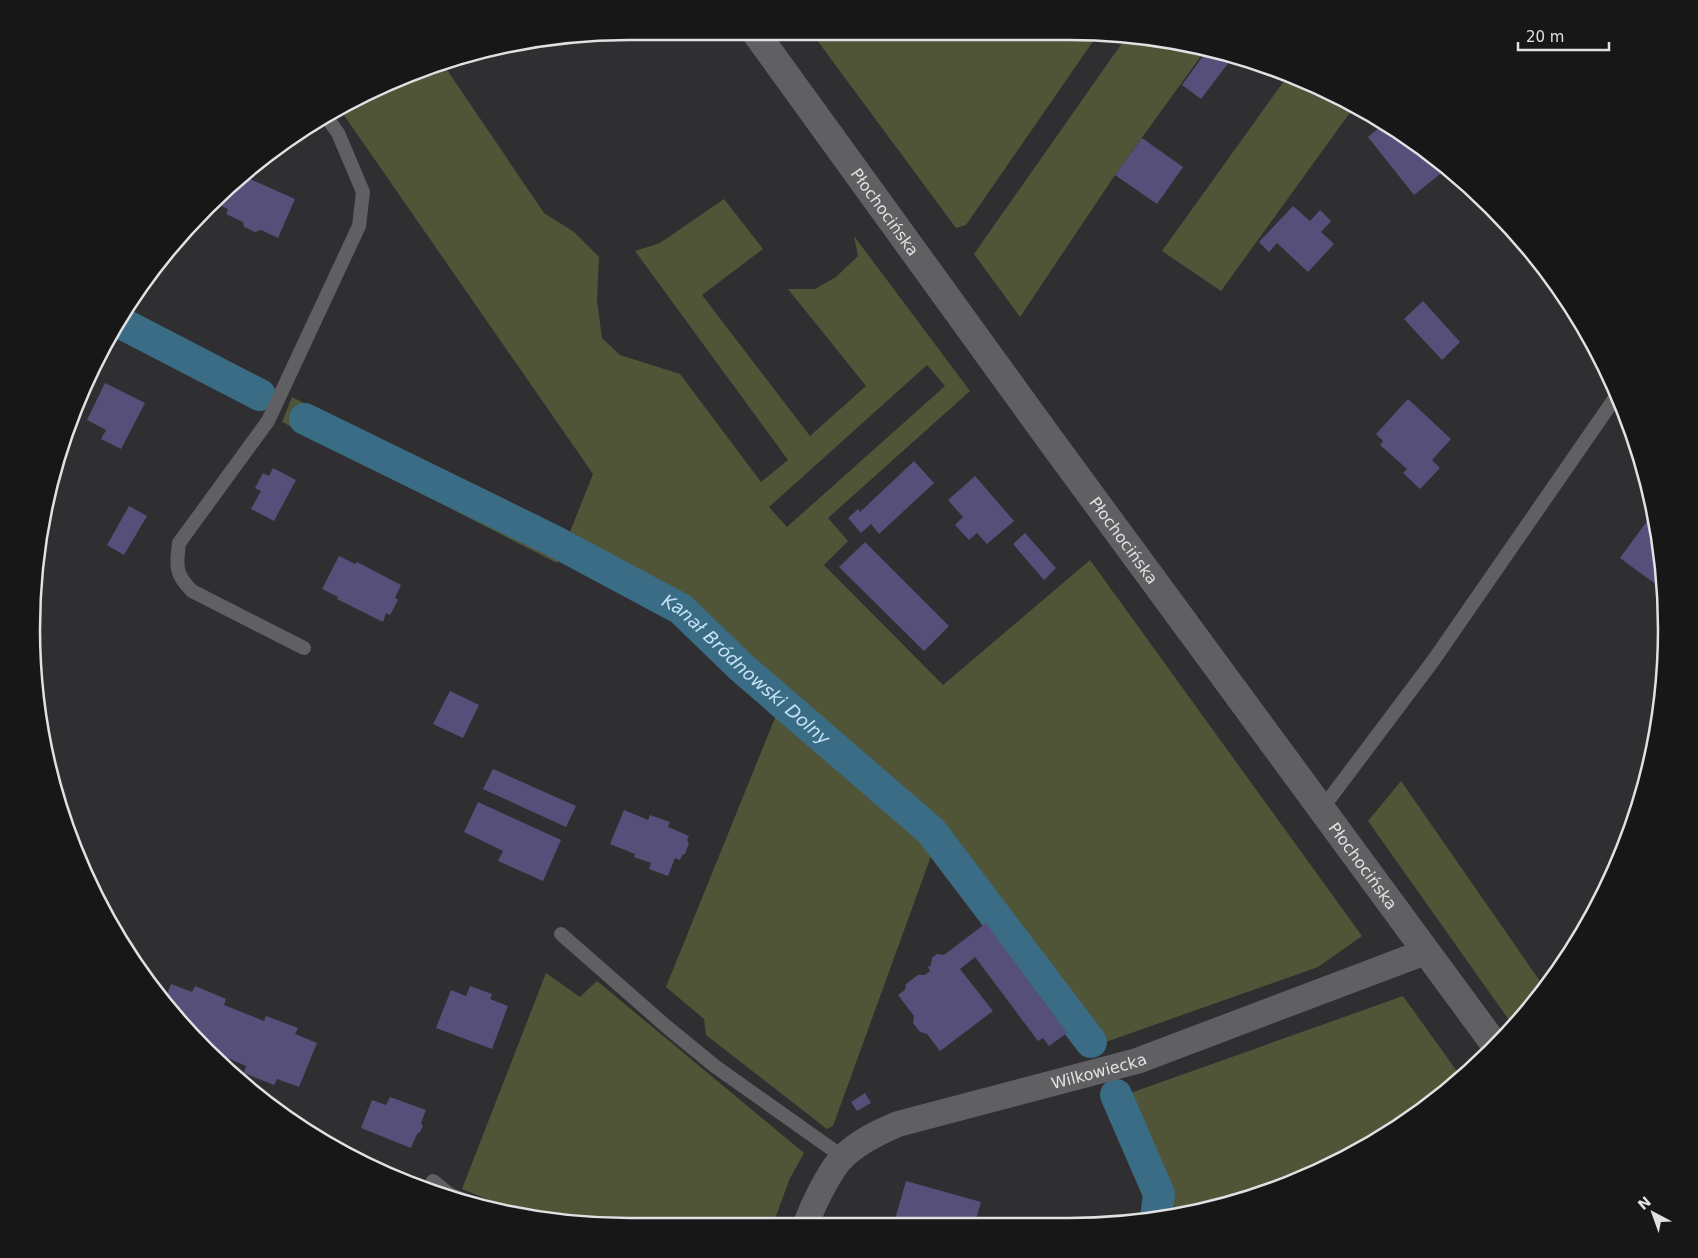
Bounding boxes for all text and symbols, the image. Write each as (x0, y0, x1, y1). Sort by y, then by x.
scale bar (1518, 20, 1609, 52)
text: 20 m (1526, 28, 1564, 46)
street label: Płochocińska (847, 165, 923, 260)
street label: Płochocińska (1085, 493, 1162, 588)
water label: Kanał Bródnowski Dolny (659, 590, 835, 749)
street label: Płochocińska (1325, 819, 1401, 913)
street label: Wilkowiecka (1049, 1049, 1149, 1093)
north arrow (1628, 1188, 1678, 1238)
text: N (1635, 1193, 1654, 1213)

